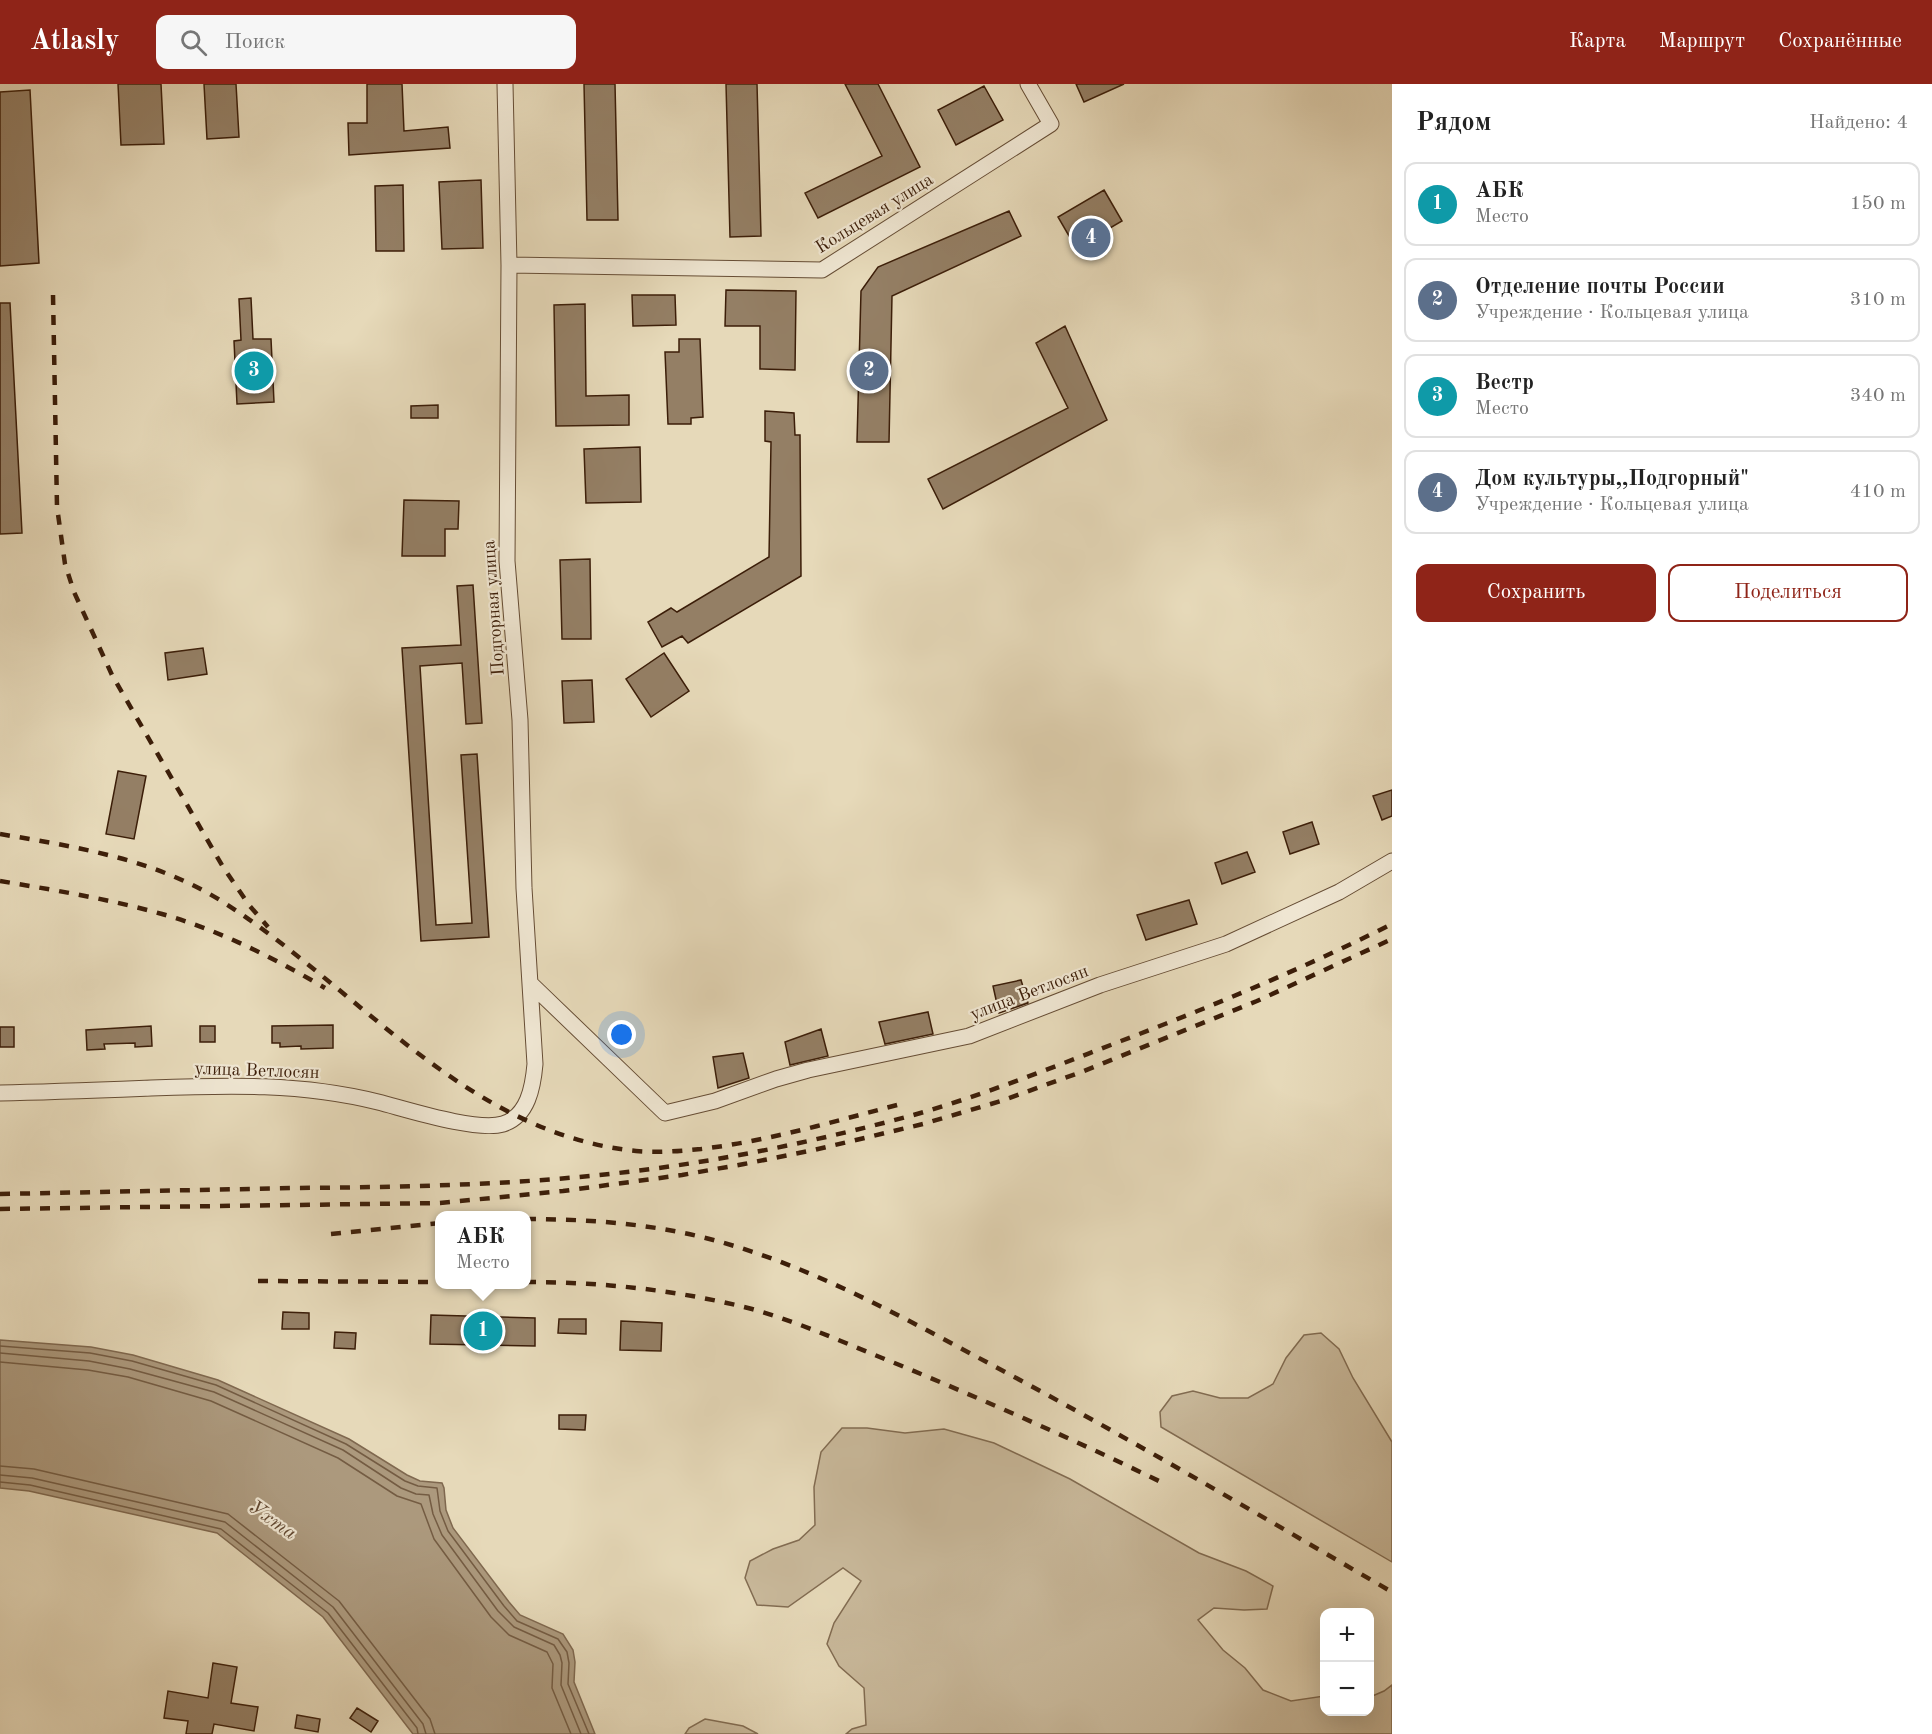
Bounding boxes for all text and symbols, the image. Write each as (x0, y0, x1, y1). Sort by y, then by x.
search box (156, 15, 576, 69)
icon: search (177, 26, 210, 59)
text: Atlasly (30, 28, 120, 56)
text: Поиск (225, 31, 285, 53)
text: Карта (1569, 31, 1626, 52)
text: Маршрут (1659, 31, 1745, 52)
text: Сохранённые (1778, 31, 1902, 52)
text: Рядом (1416, 110, 1491, 136)
text: Найдено: 4 (1809, 113, 1908, 133)
street label: Кольцевая улица (813, 170, 936, 257)
text: АБК (1475, 180, 1523, 202)
text: 1 (1432, 194, 1443, 214)
text: 150 m (1850, 194, 1906, 214)
text: Место (1475, 207, 1529, 227)
pin: 4 (1072, 216, 1110, 260)
text: Отделение почты России (1475, 276, 1725, 298)
text: 2 (1432, 290, 1443, 310)
text: 310 m (1850, 290, 1906, 310)
text: Учреждение · Кольцевая улица (1475, 303, 1749, 323)
pin: 3 (234, 348, 274, 394)
pin: 2 (850, 348, 888, 394)
text: Вестр (1475, 372, 1534, 394)
text: 3 (1432, 386, 1443, 406)
text: 340 m (1850, 386, 1906, 406)
text: Место (1475, 399, 1529, 419)
text: Дом культуры,,Подгорный" (1475, 468, 1749, 490)
text: 4 (1432, 482, 1443, 502)
text: 410 m (1850, 482, 1906, 502)
text: Учреждение · Кольцевая улица (1475, 495, 1749, 515)
street label: Подгорная улица (480, 539, 508, 676)
button: Сохранить (1416, 564, 1656, 622)
button: Поделиться (1668, 564, 1908, 622)
street label: улица Ветлосян (968, 962, 1091, 1024)
your location (607, 1020, 636, 1049)
street label: улица Ветлосян (194, 1060, 320, 1082)
popup (435, 1211, 531, 1289)
text: АБК (456, 1226, 504, 1248)
text: Место (456, 1253, 510, 1273)
pin: 1 (464, 1308, 502, 1354)
water label: Ухта (244, 1497, 300, 1544)
map controls (1320, 1608, 1374, 1716)
button: + (1320, 1608, 1374, 1662)
button: − (1320, 1662, 1374, 1716)

